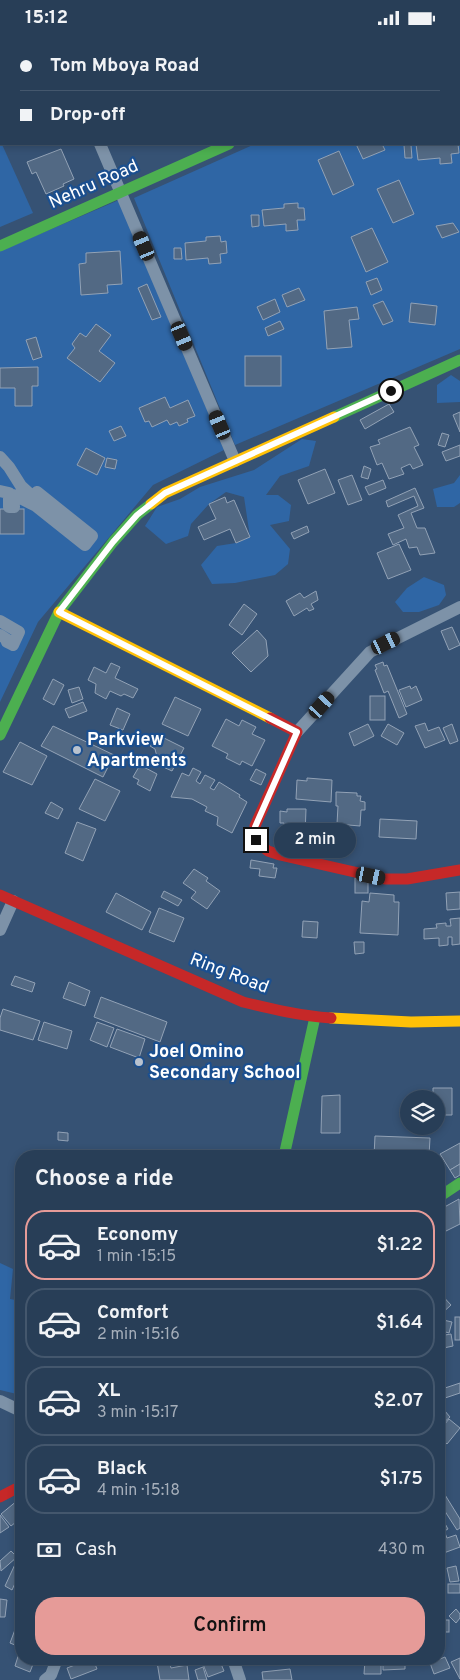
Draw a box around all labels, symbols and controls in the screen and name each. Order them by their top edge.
text: 15:12 [25,6,68,30]
text: Tom Mboya Road [50,54,199,78]
text: Drop-off [50,103,125,127]
street label: Nehru Road [46,155,142,215]
car [131,229,156,263]
car [169,319,194,353]
route start [380,380,402,402]
car [207,408,232,442]
car [369,630,402,656]
car [306,689,337,721]
place label: Parkview Apartments [87,729,187,773]
marker: Parkview Apartments [71,744,83,756]
callout: 2 min [274,823,356,857]
route end [245,829,267,851]
text: 2 min [294,830,336,850]
car [354,866,387,886]
street label: Ring Road [186,948,272,1000]
place label: Joel Omino Secondary School [149,1041,300,1085]
marker: Joel Omino Secondary School [133,1056,145,1068]
map controls [400,1090,445,1135]
button: layers [400,1090,445,1135]
text: Choose a ride [35,1166,173,1193]
icon: car [37,1223,82,1268]
text: Economy [97,1223,178,1247]
text: $1.22 [376,1233,423,1257]
text: 1 min · 15:15 [97,1247,176,1267]
icon: car [37,1301,82,1346]
text: Comfort [97,1301,169,1325]
text: $1.64 [376,1311,423,1335]
text: 2 min · 15:16 [97,1325,180,1345]
icon: car [37,1379,82,1424]
text: XL [97,1379,120,1403]
text: $2.07 [373,1389,423,1413]
text: 3 min · 15:17 [97,1403,178,1423]
icon: car [37,1457,82,1502]
text: Black [97,1457,147,1481]
text: $1.75 [380,1467,423,1491]
text: 4 min · 15:18 [97,1481,180,1501]
icon: cash [35,1536,63,1564]
text: Cash [75,1538,117,1562]
text: 430 m [378,1540,425,1560]
button: Confirm [35,1597,425,1655]

